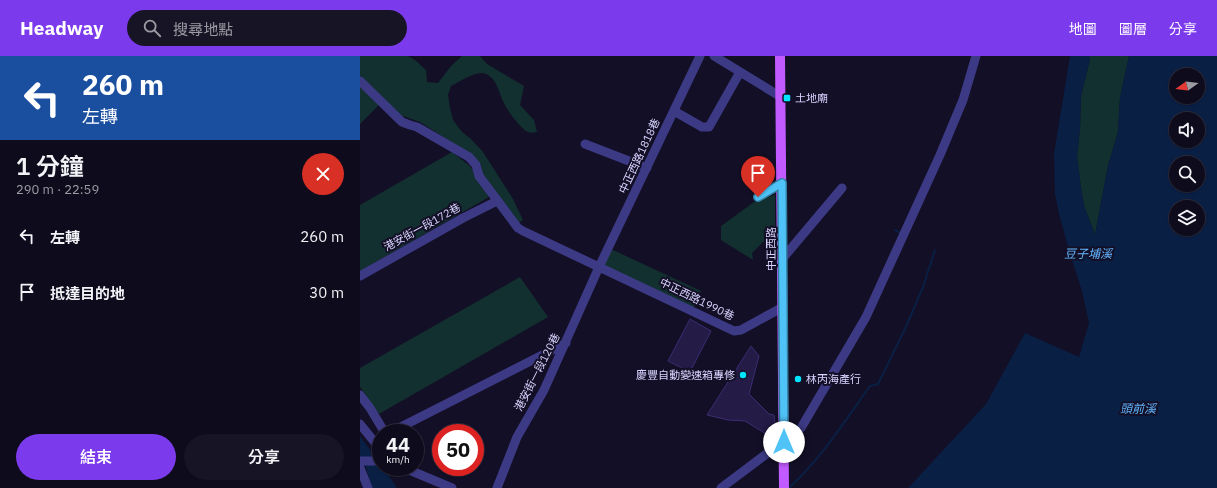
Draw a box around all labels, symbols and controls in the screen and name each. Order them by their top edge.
search box [127,10,407,46]
text: Headway [20,16,103,40]
icon: search [141,17,163,39]
text: 搜尋地點 [173,20,233,39]
text: 地圖 [1069,20,1097,38]
text: 圖層 [1119,20,1147,38]
text: 分享 [1169,20,1197,38]
text: 260 m [82,66,164,103]
north arrow [1169,68,1205,104]
map controls [1169,68,1205,236]
icon: left [16,72,68,124]
place label: 土地廟 [795,91,828,105]
marker: 土地廟 [782,93,792,103]
text: 左轉 [82,105,118,128]
button: sound [1169,112,1205,148]
street label: 中正西路1818巷 [615,116,663,196]
text: 1 分鐘 [16,150,84,182]
button: close [302,153,344,195]
pin [741,156,775,197]
button: search [1169,156,1205,192]
icon: arrive [747,162,769,184]
text: 290 m · 22:59 [16,181,99,198]
street label: 港安街一段172巷 [381,200,463,254]
button: layers [1169,200,1205,236]
icon: left [16,225,38,247]
text: 260 m [300,227,344,246]
street label: 中正西路 [764,227,778,271]
text: 左轉 [50,228,80,247]
water label: 豆子埔溪 [1064,246,1114,261]
street label: 中正西路1990巷 [657,275,737,323]
icon: arrive [16,281,38,303]
text: 30 m [309,283,344,302]
text: 抵達目的地 [50,284,125,303]
street label: 港安街一段120巷 [511,331,563,413]
place label: 慶豐自動變速箱專修 [636,368,735,382]
marker: 慶豐自動變速箱專修 [738,370,748,380]
place label: 林丙海產行 [806,372,861,386]
marker: 林丙海產行 [793,374,803,384]
water label: 頭前溪 [1120,401,1158,416]
position arrow [763,421,805,463]
speed limit sign: 50 [432,424,484,476]
text: 44 [386,431,410,458]
button: 結束 [16,434,176,480]
button: 分享 [184,434,344,480]
text: km/h [386,453,410,466]

